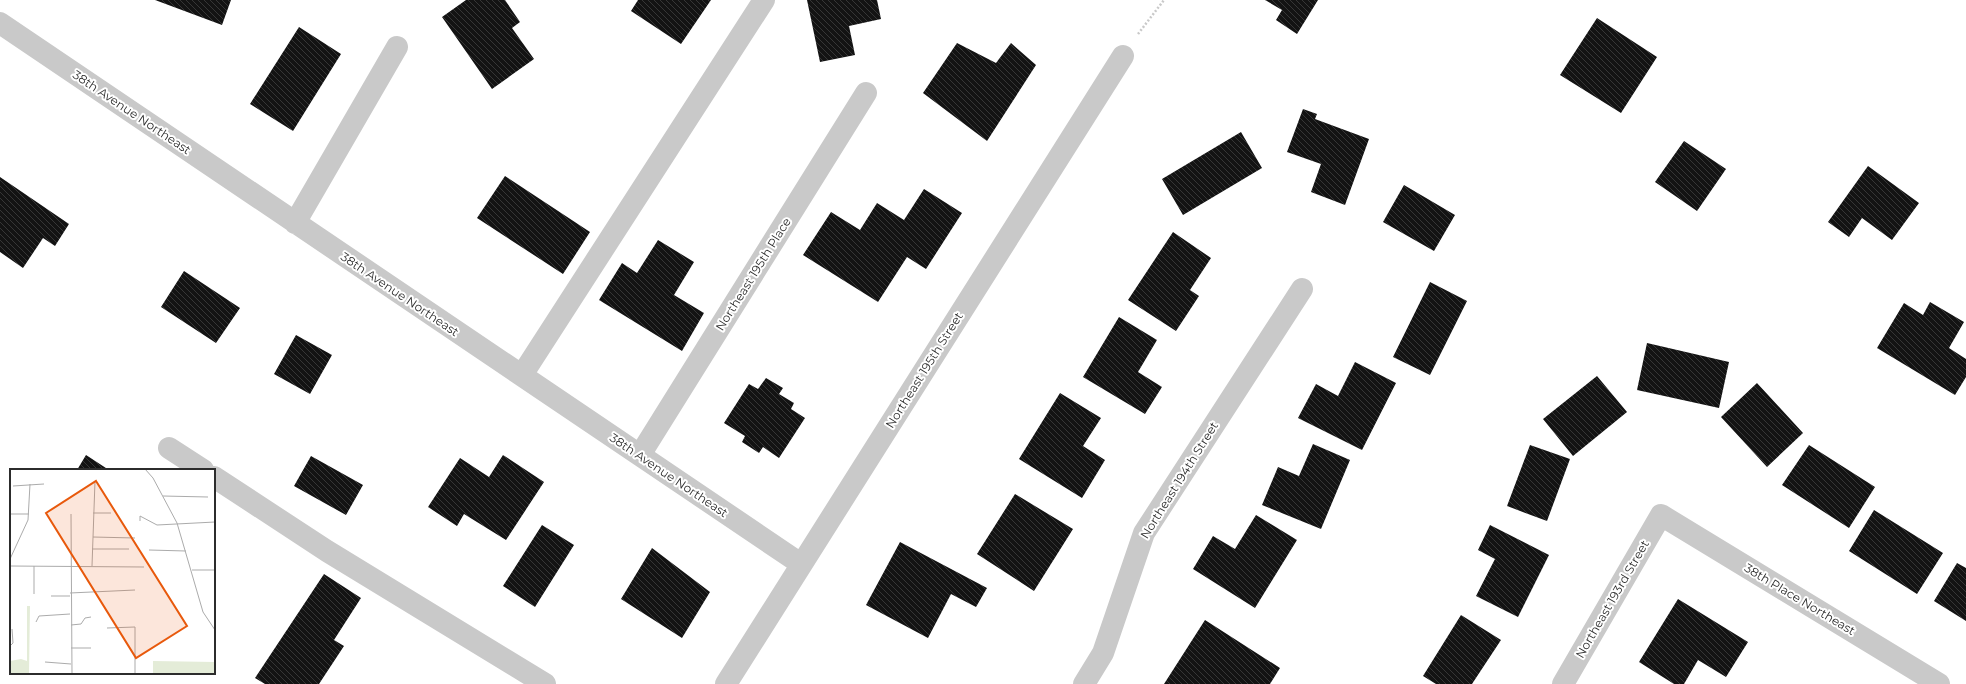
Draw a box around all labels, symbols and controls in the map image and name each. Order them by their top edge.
street label: 38th Avenue Northeast [70,67,194,157]
street label: Northeast 195th Place [712,215,794,333]
street label: 38th Avenue Northeast [338,249,462,339]
street label: Northeast 195th Street [882,309,966,431]
street label: Northeast 194th Street [1137,419,1221,541]
street label: 38th Avenue Northeast [607,430,731,520]
inset map [10,469,215,674]
street label: Northeast 193rd Street [1572,537,1652,661]
street label: 38th Place Northeast [1742,560,1858,638]

